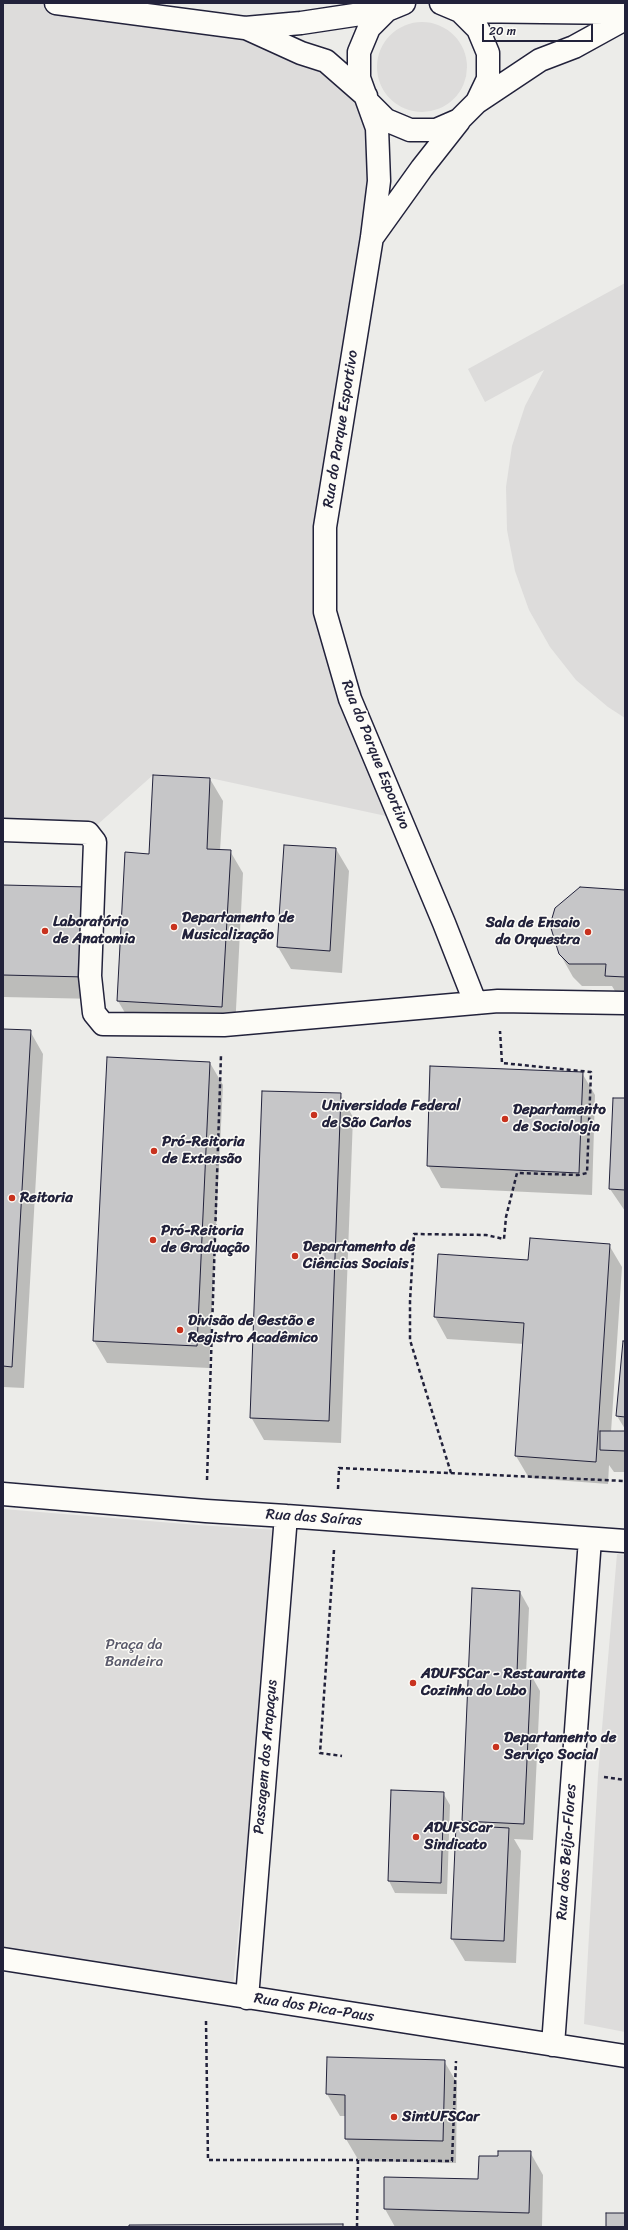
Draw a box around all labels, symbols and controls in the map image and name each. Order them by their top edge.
scale bar [484,16,595,42]
text: 20 m [489,20,516,42]
street label: Rua do Parque Esportivo [320,349,362,509]
street label: Rua do Parque Esportivo [337,678,413,832]
place label: Departamento de Musicalização [182,909,294,944]
place label: Laboratório de Anatomia [53,913,135,948]
place label: Sala de Ensaio da Orquestra [485,914,580,949]
marker: Departamento de Musicalização [169,922,179,932]
marker: Laboratório de Anatomia [40,926,50,936]
marker: Sala de Ensaio da Orquestra [583,927,593,937]
place label: Universidade Federal de São Carlos [322,1097,460,1132]
place label: Departamento de Sociologia [513,1101,606,1136]
marker: Universidade Federal de São Carlos [309,1110,319,1120]
marker: Departamento de Sociologia [500,1114,510,1124]
place label: Pró-Reitoria de Extensão [162,1133,245,1168]
marker: Pró-Reitoria de Extensão [149,1146,159,1156]
place label: Reitoria [20,1189,73,1207]
marker: Reitoria [7,1193,17,1203]
place label: Pró-Reitoria de Graduação [161,1222,250,1257]
marker: Pró-Reitoria de Graduação [148,1235,158,1245]
place label: Departamento de Ciências Sociais [303,1238,415,1273]
marker: Departamento de Ciências Sociais [290,1251,300,1261]
place label: Divisão de Gestão e Registro Acadêmico [188,1312,318,1347]
marker: Divisão de Gestão e Registro Acadêmico [175,1325,185,1335]
street label: Rua das Saíras [265,1506,363,1530]
park label: Praça da Bandeira [105,1636,163,1671]
place label: ADUFSCar - Restaurante Cozinha do Lobo [421,1665,585,1700]
marker: ADUFSCar - Restaurante Cozinha do Lobo [408,1678,418,1688]
street label: Passagem dos Arapaçus [250,1679,282,1835]
place label: Departamento de Serviço Social [504,1729,616,1764]
marker: Departamento de Serviço Social [491,1742,501,1752]
street label: Rua dos Beija-Flores [553,1783,581,1921]
place label: ADUFSCar Sindicato [424,1819,492,1854]
marker: ADUFSCar Sindicato [411,1832,421,1842]
street label: Rua dos Pica-Paus [253,1990,375,2026]
place label: SintUFSCar [402,2108,479,2126]
marker: SintUFSCar [389,2112,399,2122]

